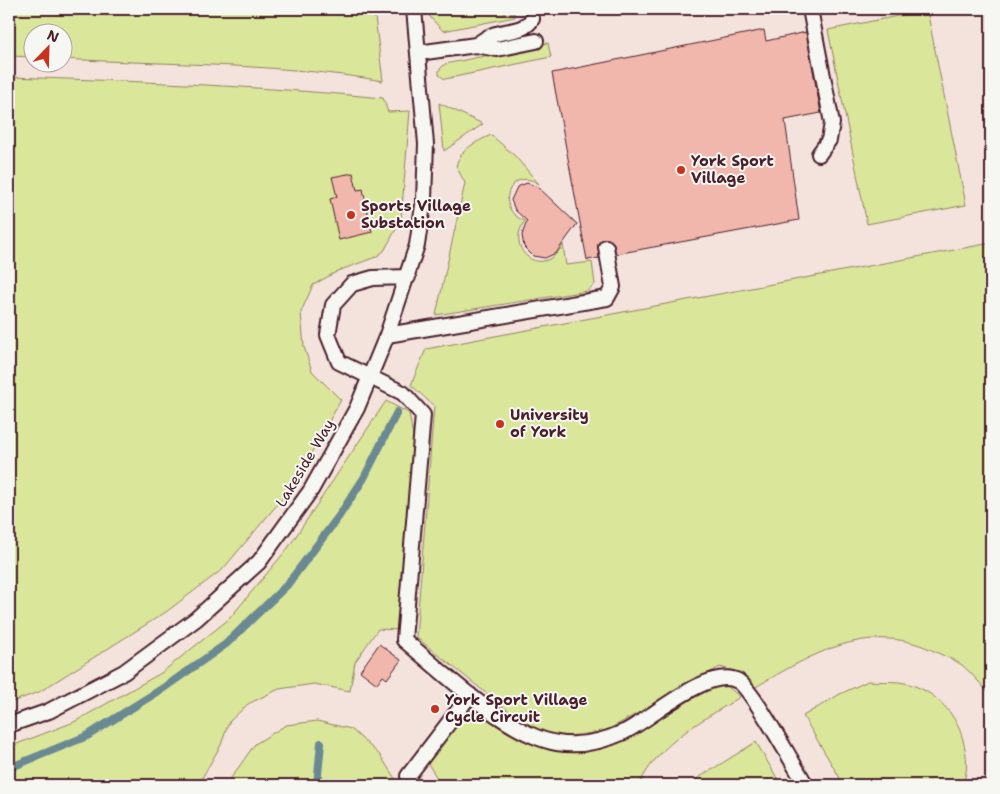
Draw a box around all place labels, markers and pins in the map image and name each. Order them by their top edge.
place label: York Sport Village [691,151,774,188]
marker: York Sport Village [675,164,687,176]
place label: Sports Village Substation [361,196,471,233]
marker: Sports Village Substation [345,209,357,221]
place label: University of York [510,405,589,442]
marker: University of York [494,418,506,430]
place label: York Sport Village Cycle Circuit [445,690,587,727]
marker: York Sport Village Cycle Circuit [429,703,441,715]

